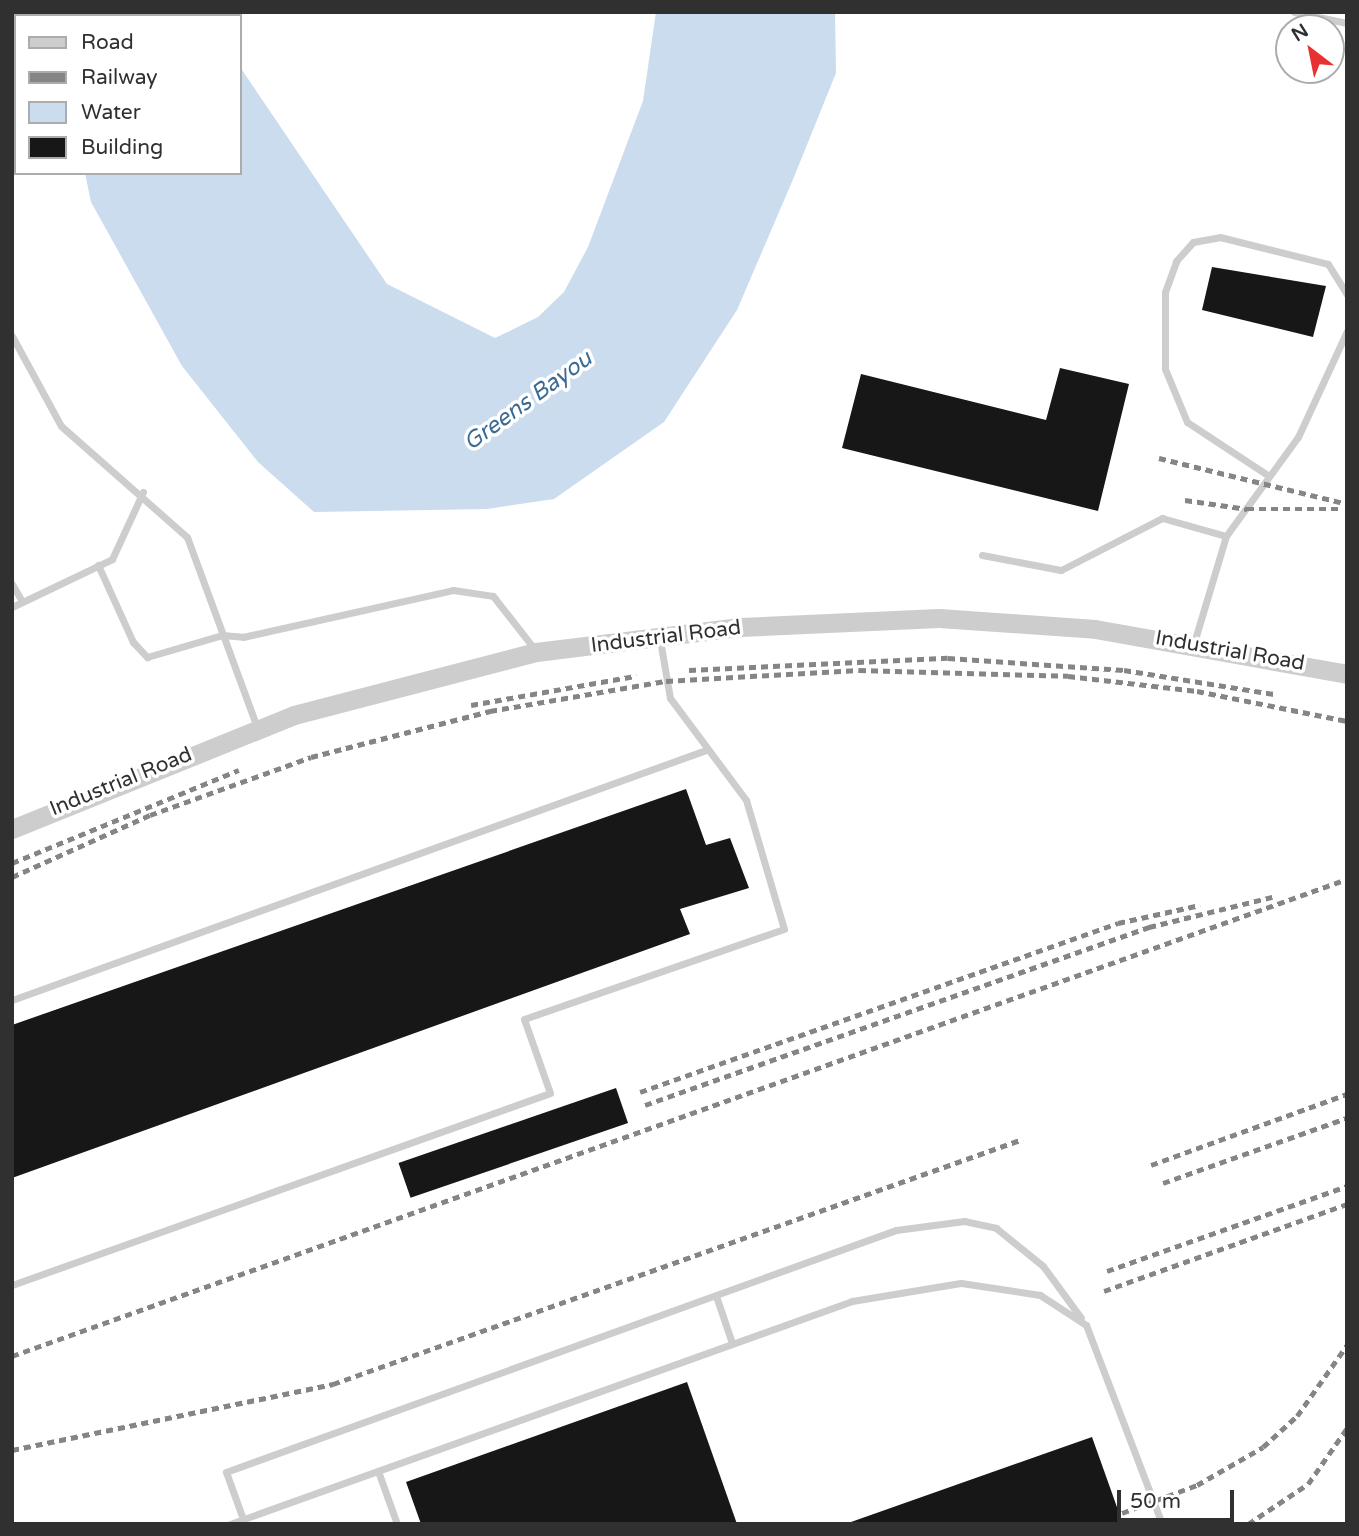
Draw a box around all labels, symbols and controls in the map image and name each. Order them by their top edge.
legend [14,14,242,175]
north arrow [1275,14,1345,84]
text: N [1288,20,1312,46]
text: Road [81,30,134,55]
text: Railway [81,65,158,90]
text: Water [81,100,141,125]
text: Building [81,135,163,160]
water label: Greens Bayou [458,345,598,457]
street label: Industrial Road [589,615,743,659]
street label: Industrial Road [1153,625,1307,677]
street label: Industrial Road [46,742,196,822]
scale bar [1121,1476,1238,1520]
text: 50 m [1130,1489,1181,1514]

